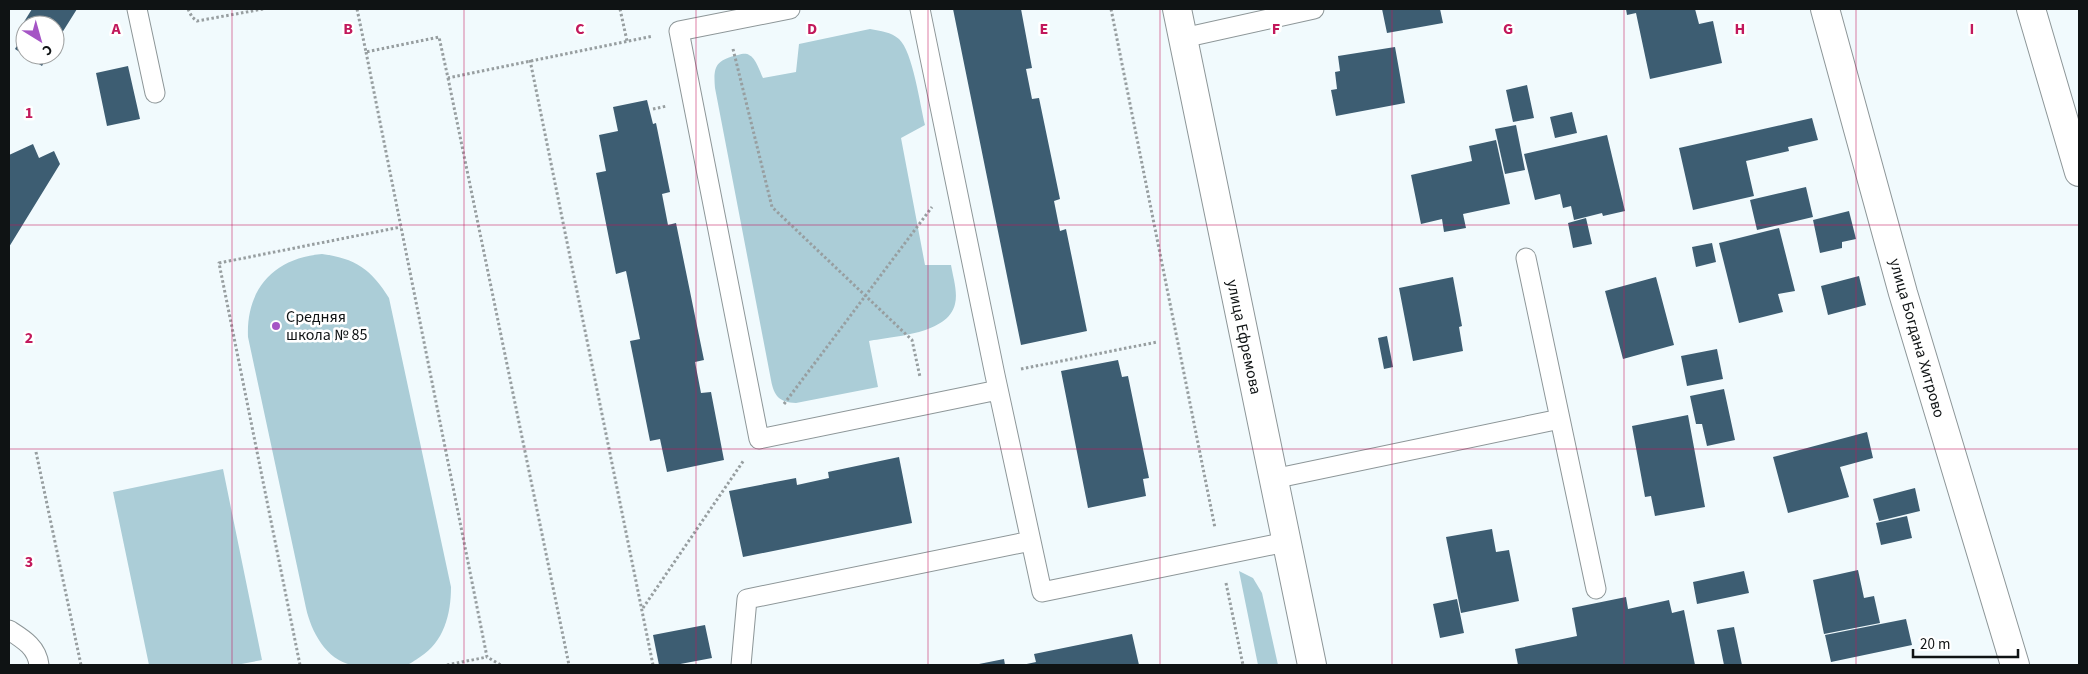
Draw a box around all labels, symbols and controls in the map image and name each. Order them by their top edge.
north arrow [15,15,65,65]
text: A [110,18,121,40]
text: B [343,18,353,40]
text: C [575,18,585,40]
text: D [807,18,817,40]
text: E [1040,18,1048,40]
text: F [1272,18,1280,40]
text: G [1503,18,1513,40]
text: H [1735,18,1745,40]
text: I [1970,18,1974,40]
text: С [38,39,56,60]
text: 1 [25,102,33,124]
street label: улица Богдана Хитрово [1884,256,1950,420]
street label: улица Ефремова [1221,278,1267,396]
place label: Средняя школа № 85 [286,306,367,346]
marker: Средняя школа № 85 [270,320,282,332]
text: 2 [25,327,33,349]
text: 3 [25,551,33,573]
scale bar [1913,626,2018,658]
text: 20 m [1920,634,1950,655]

